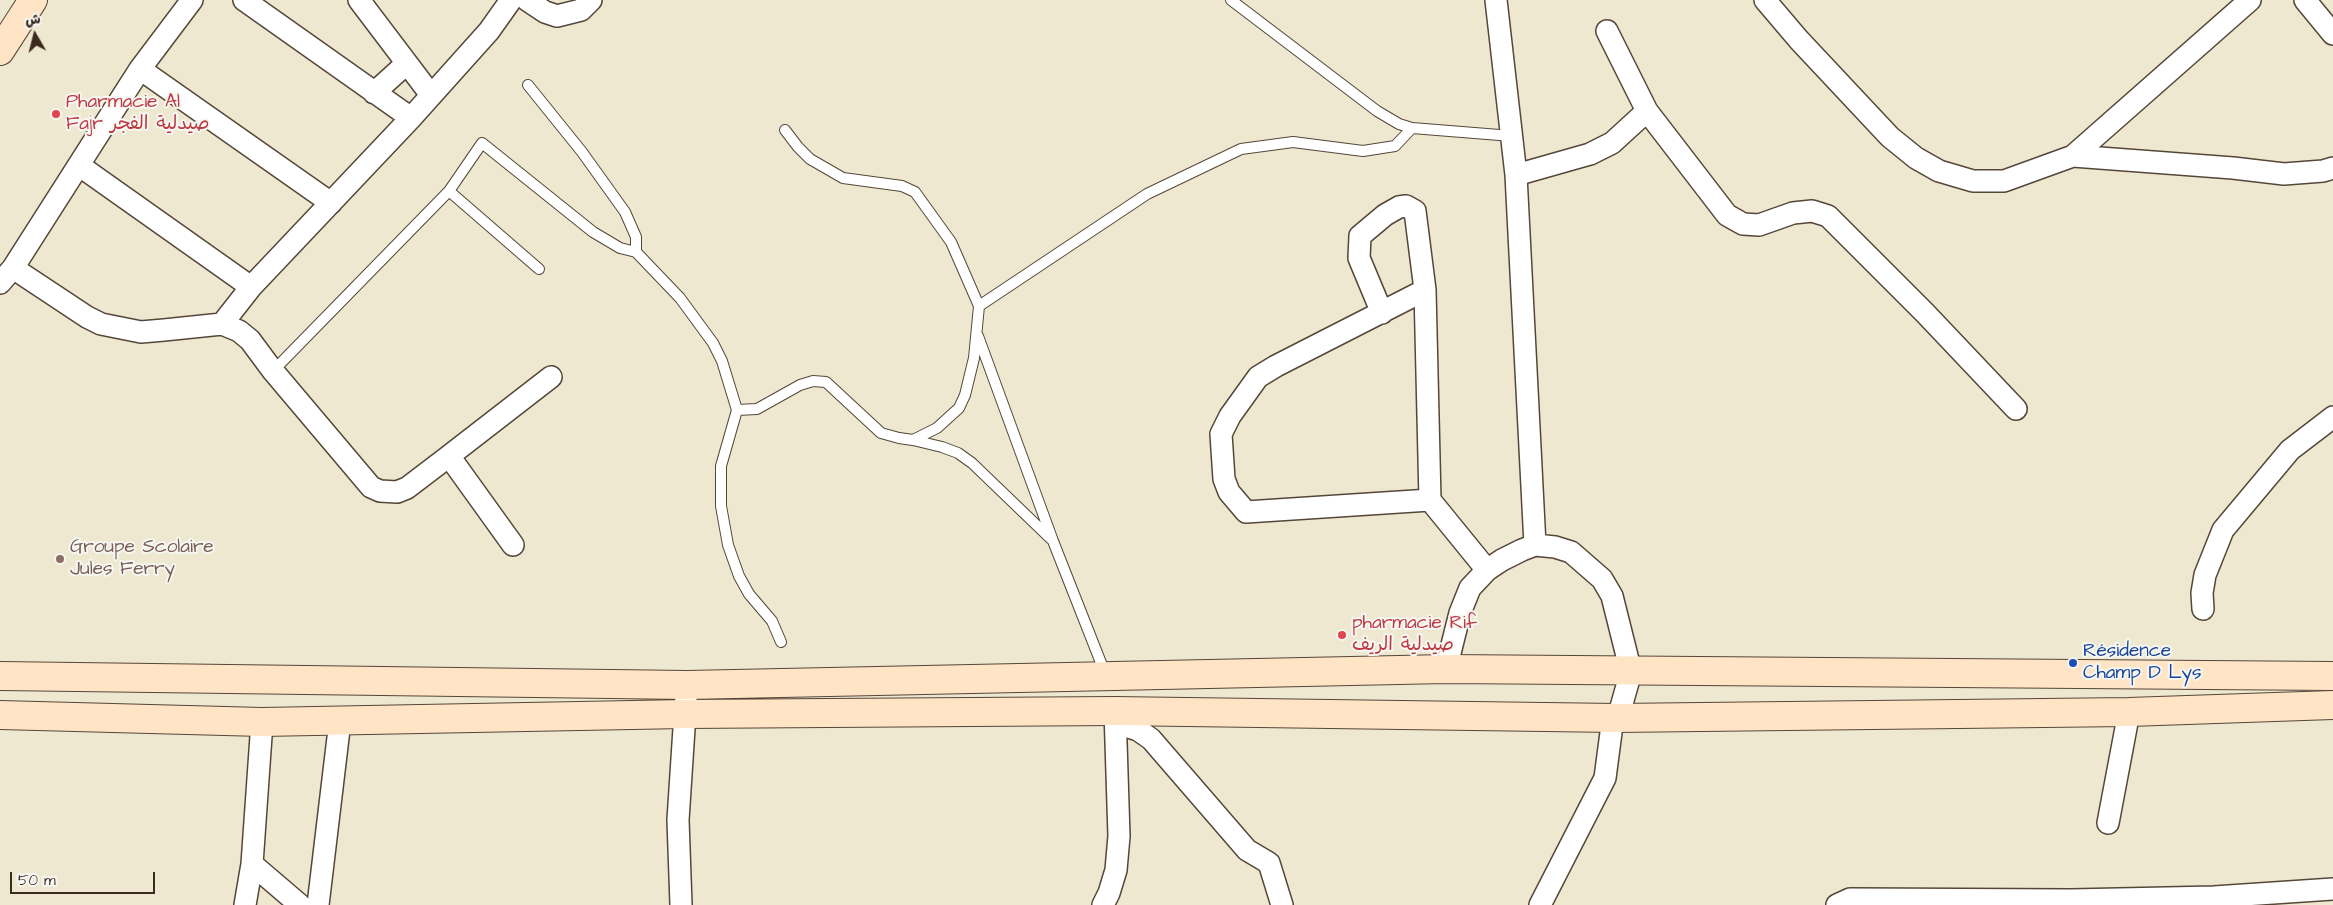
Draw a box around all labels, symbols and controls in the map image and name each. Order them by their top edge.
text: ش [24,9,42,31]
north arrow [10,10,60,60]
place label: Pharmacie Al Fajr صيدلية الفجر [66,92,210,136]
marker: Pharmacie Al Fajr صيدلية الفجر [50,108,62,120]
place label: Groupe Scolaire Jules Ferry [70,537,214,581]
marker: Groupe Scolaire Jules Ferry [54,553,66,565]
place label: pharmacie Rif صيدلية الريف [1352,613,1477,657]
marker: pharmacie Rif صيدلية الريف [1336,629,1348,641]
place label: Résidence Champ D Lys [2083,641,2202,685]
marker: Résidence Champ D Lys [2067,657,2079,669]
scale bar [12,862,158,894]
text: 50 m [18,870,56,891]

